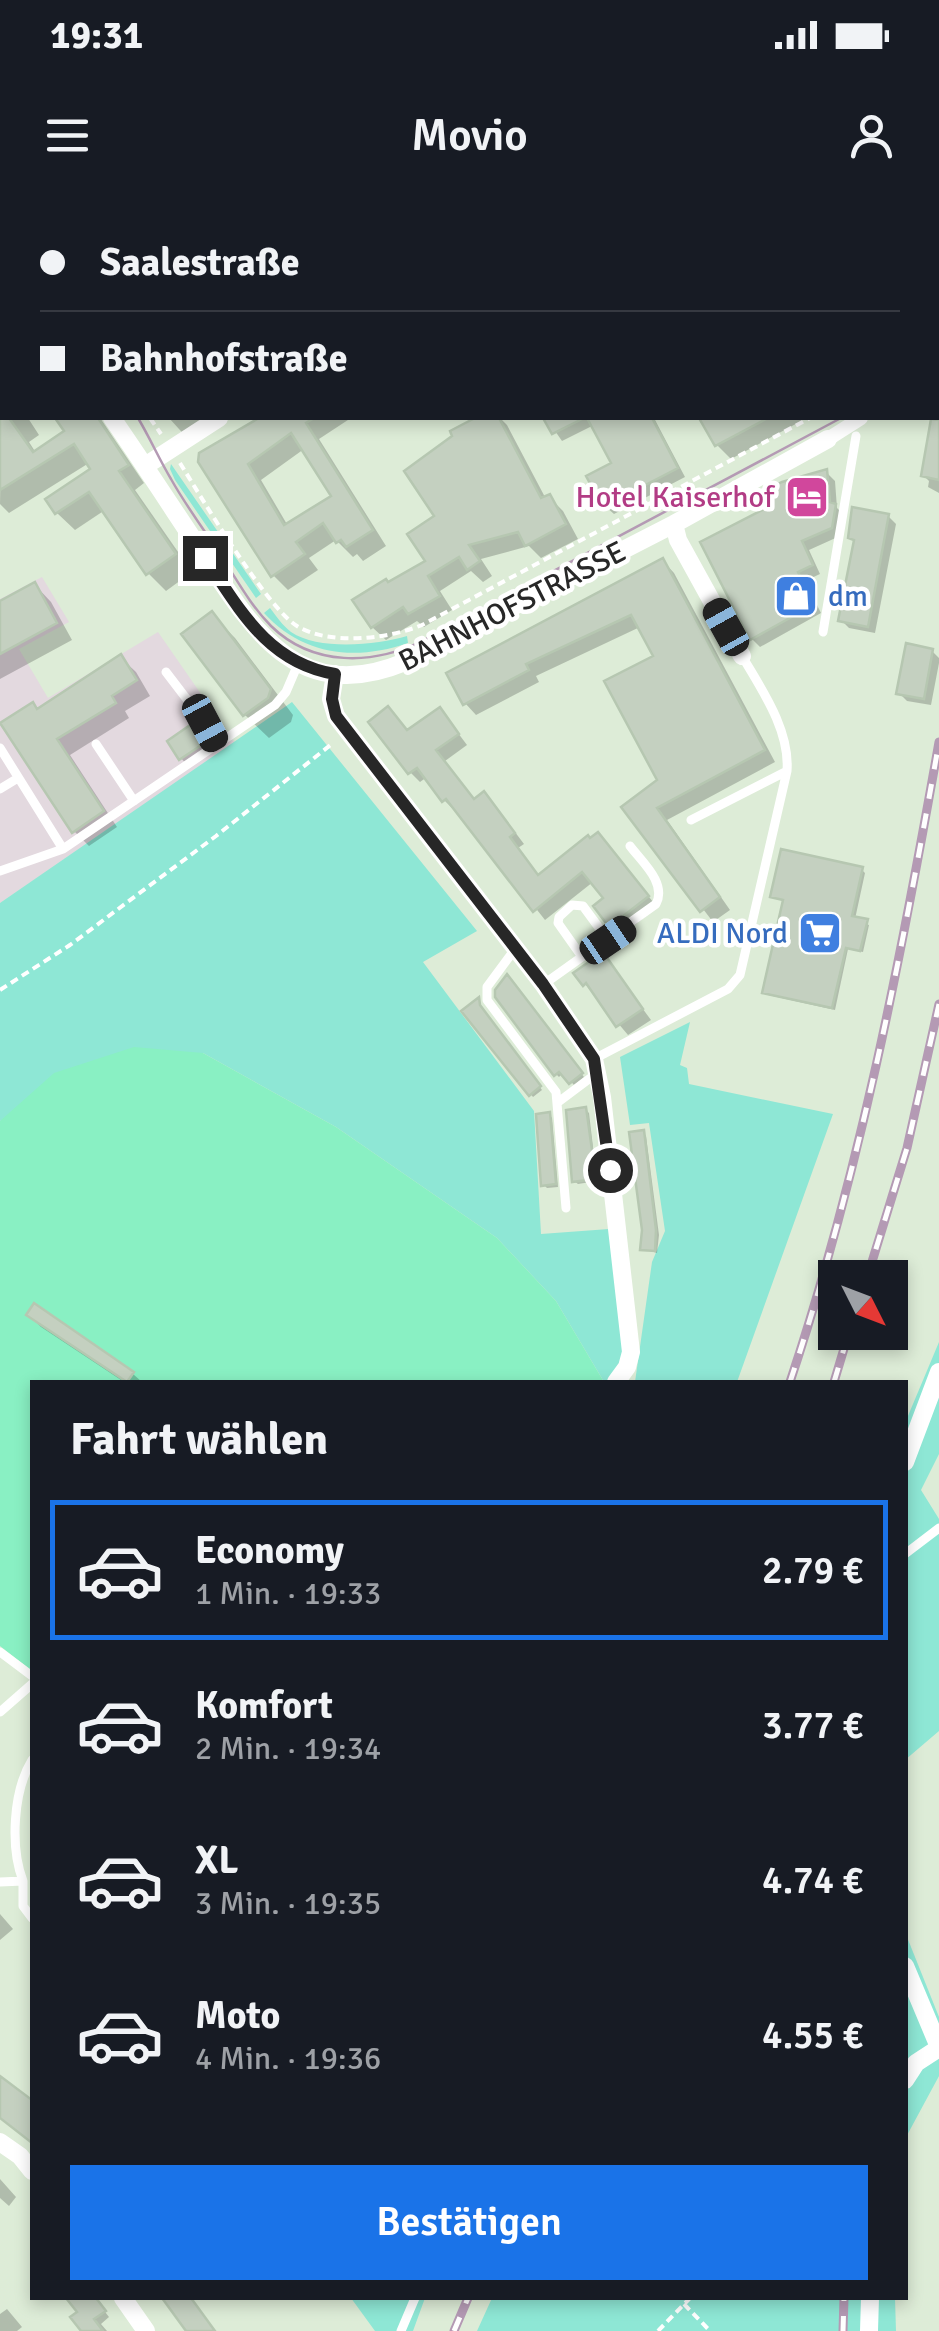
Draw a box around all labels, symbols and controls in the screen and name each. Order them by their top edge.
text: 19:31 [50,12,143,59]
icon: menu [40,108,95,163]
text: Movio [411,108,528,163]
icon: person [844,108,899,163]
text: Saalestraße [100,239,300,286]
text: Bahnhofstraße [100,335,348,382]
hotel icon: Hotel Kaiserhof [784,474,830,520]
place label: Hotel Kaiserhof [576,479,776,516]
street label: BAHNHOFSTRASSE [392,533,632,680]
route end [183,536,228,581]
shop icon: dm [773,573,819,619]
place label: dm [828,578,868,615]
car [698,593,754,661]
car [178,689,232,757]
supermarket icon: ALDI Nord [797,910,843,956]
car [575,911,641,969]
place label: ALDI Nord [657,915,788,952]
route start [588,1148,633,1193]
north arrow [818,1260,908,1350]
map controls [818,1260,908,1350]
text: Fahrt wählen [70,1412,328,1467]
icon: car [75,1525,165,1615]
text: Economy [195,1527,344,1574]
text: 2.79 € [762,1547,863,1594]
text: 1 Min. · 19:33 [195,1574,381,1613]
icon: car [75,1680,165,1770]
text: Komfort [195,1682,333,1729]
text: 3.77 € [762,1702,863,1749]
text: 2 Min. · 19:34 [195,1729,381,1768]
icon: car [75,1835,165,1925]
text: XL [195,1837,238,1884]
text: 4.74 € [762,1857,863,1904]
text: 3 Min. · 19:35 [195,1884,381,1923]
icon: car [75,1990,165,2080]
text: Moto [195,1992,280,2039]
text: 4.55 € [762,2012,863,2059]
text: 4 Min. · 19:36 [195,2039,381,2078]
button: Bestätigen [70,2165,868,2280]

